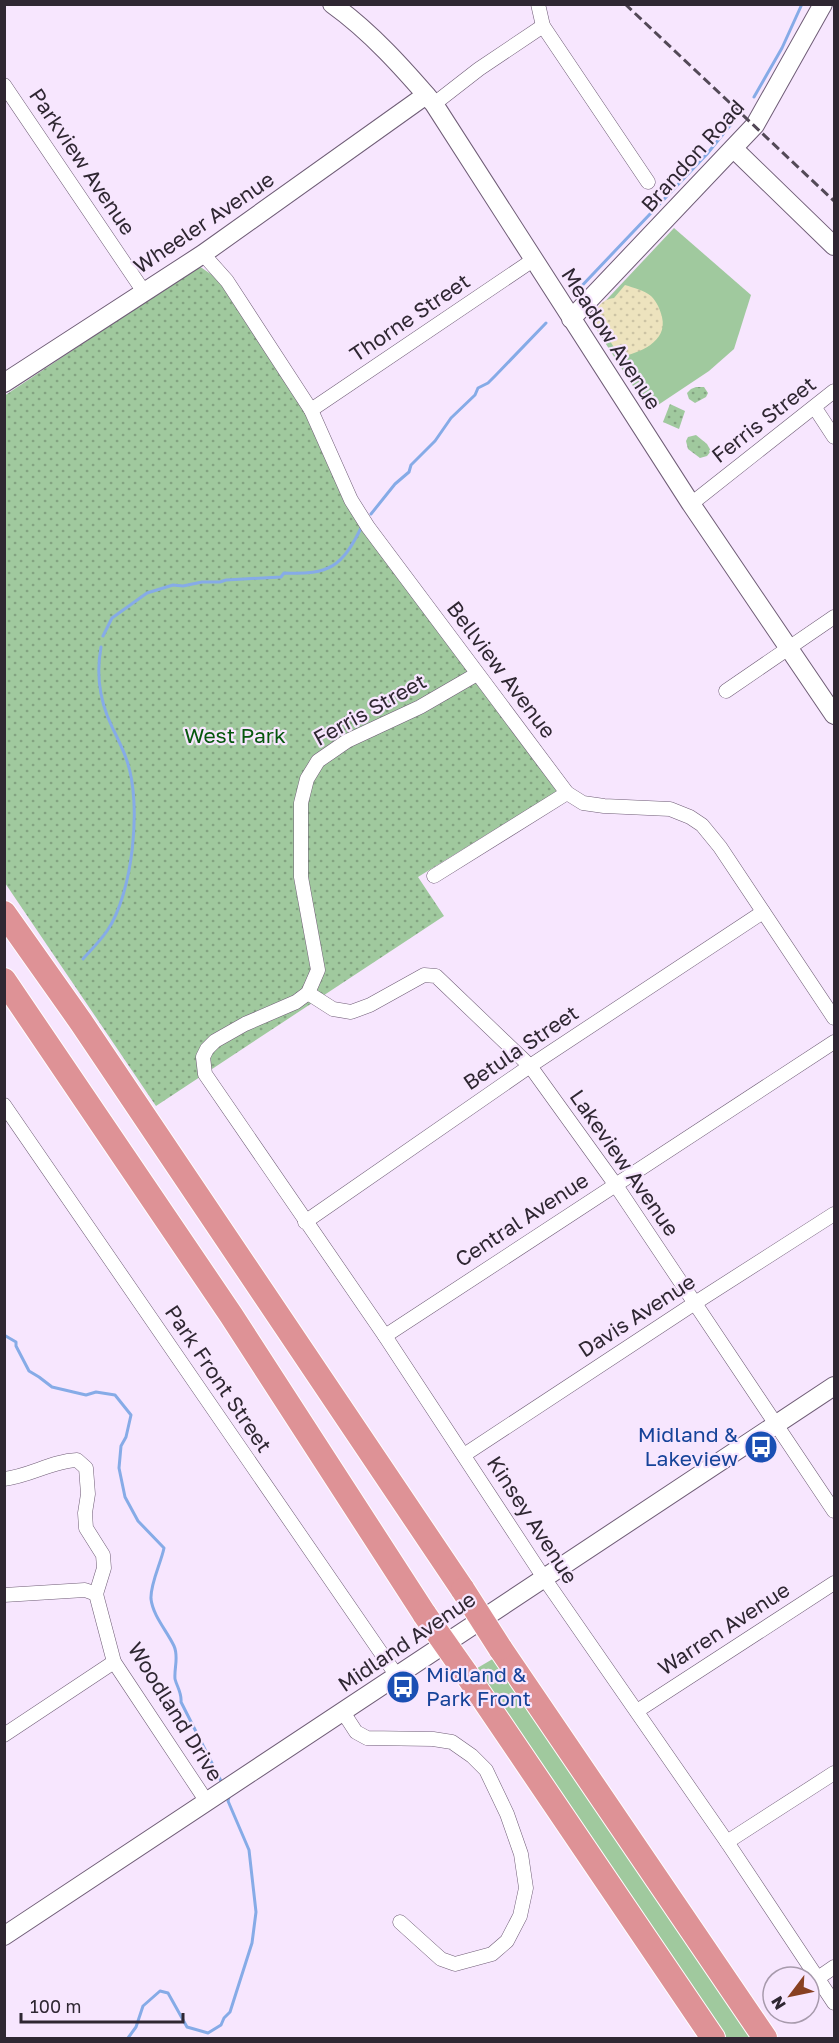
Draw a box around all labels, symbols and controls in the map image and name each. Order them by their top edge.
street label: Parkview Avenue [24,83,142,240]
street label: Brandon Road [635,94,749,217]
street label: Wheeler Avenue [128,166,279,279]
street label: Meadow Avenue [556,263,667,414]
street label: Thorne Street [344,267,474,367]
street label: Ferris Street [706,370,821,468]
street label: Bellview Avenue [442,596,562,743]
street label: Ferris Street [309,667,430,751]
park label: West Park [184,722,286,748]
street label: Betula Street [458,999,583,1095]
street label: Lakeview Avenue [565,1084,685,1241]
street label: Central Avenue [450,1166,593,1272]
street label: Davis Avenue [573,1268,700,1363]
street label: Park Front Street [160,1300,278,1457]
place label: Midland & Lakeview [638,1421,738,1471]
bus stop icon: Midland & Lakeview [743,1429,779,1465]
street label: Kinsey Avenue [482,1451,584,1588]
street label: Warren Avenue [653,1576,794,1680]
street label: Midland Avenue [333,1586,480,1697]
street label: Woodland Drive [123,1637,229,1786]
place label: Midland & Park Front [426,1661,531,1711]
bus stop icon: Midland & Park Front [385,1669,421,1705]
north arrow [761,1965,821,2025]
scale bar [21,1986,183,2024]
text: N [767,1992,790,2013]
text: 100 m [30,1995,81,2017]

